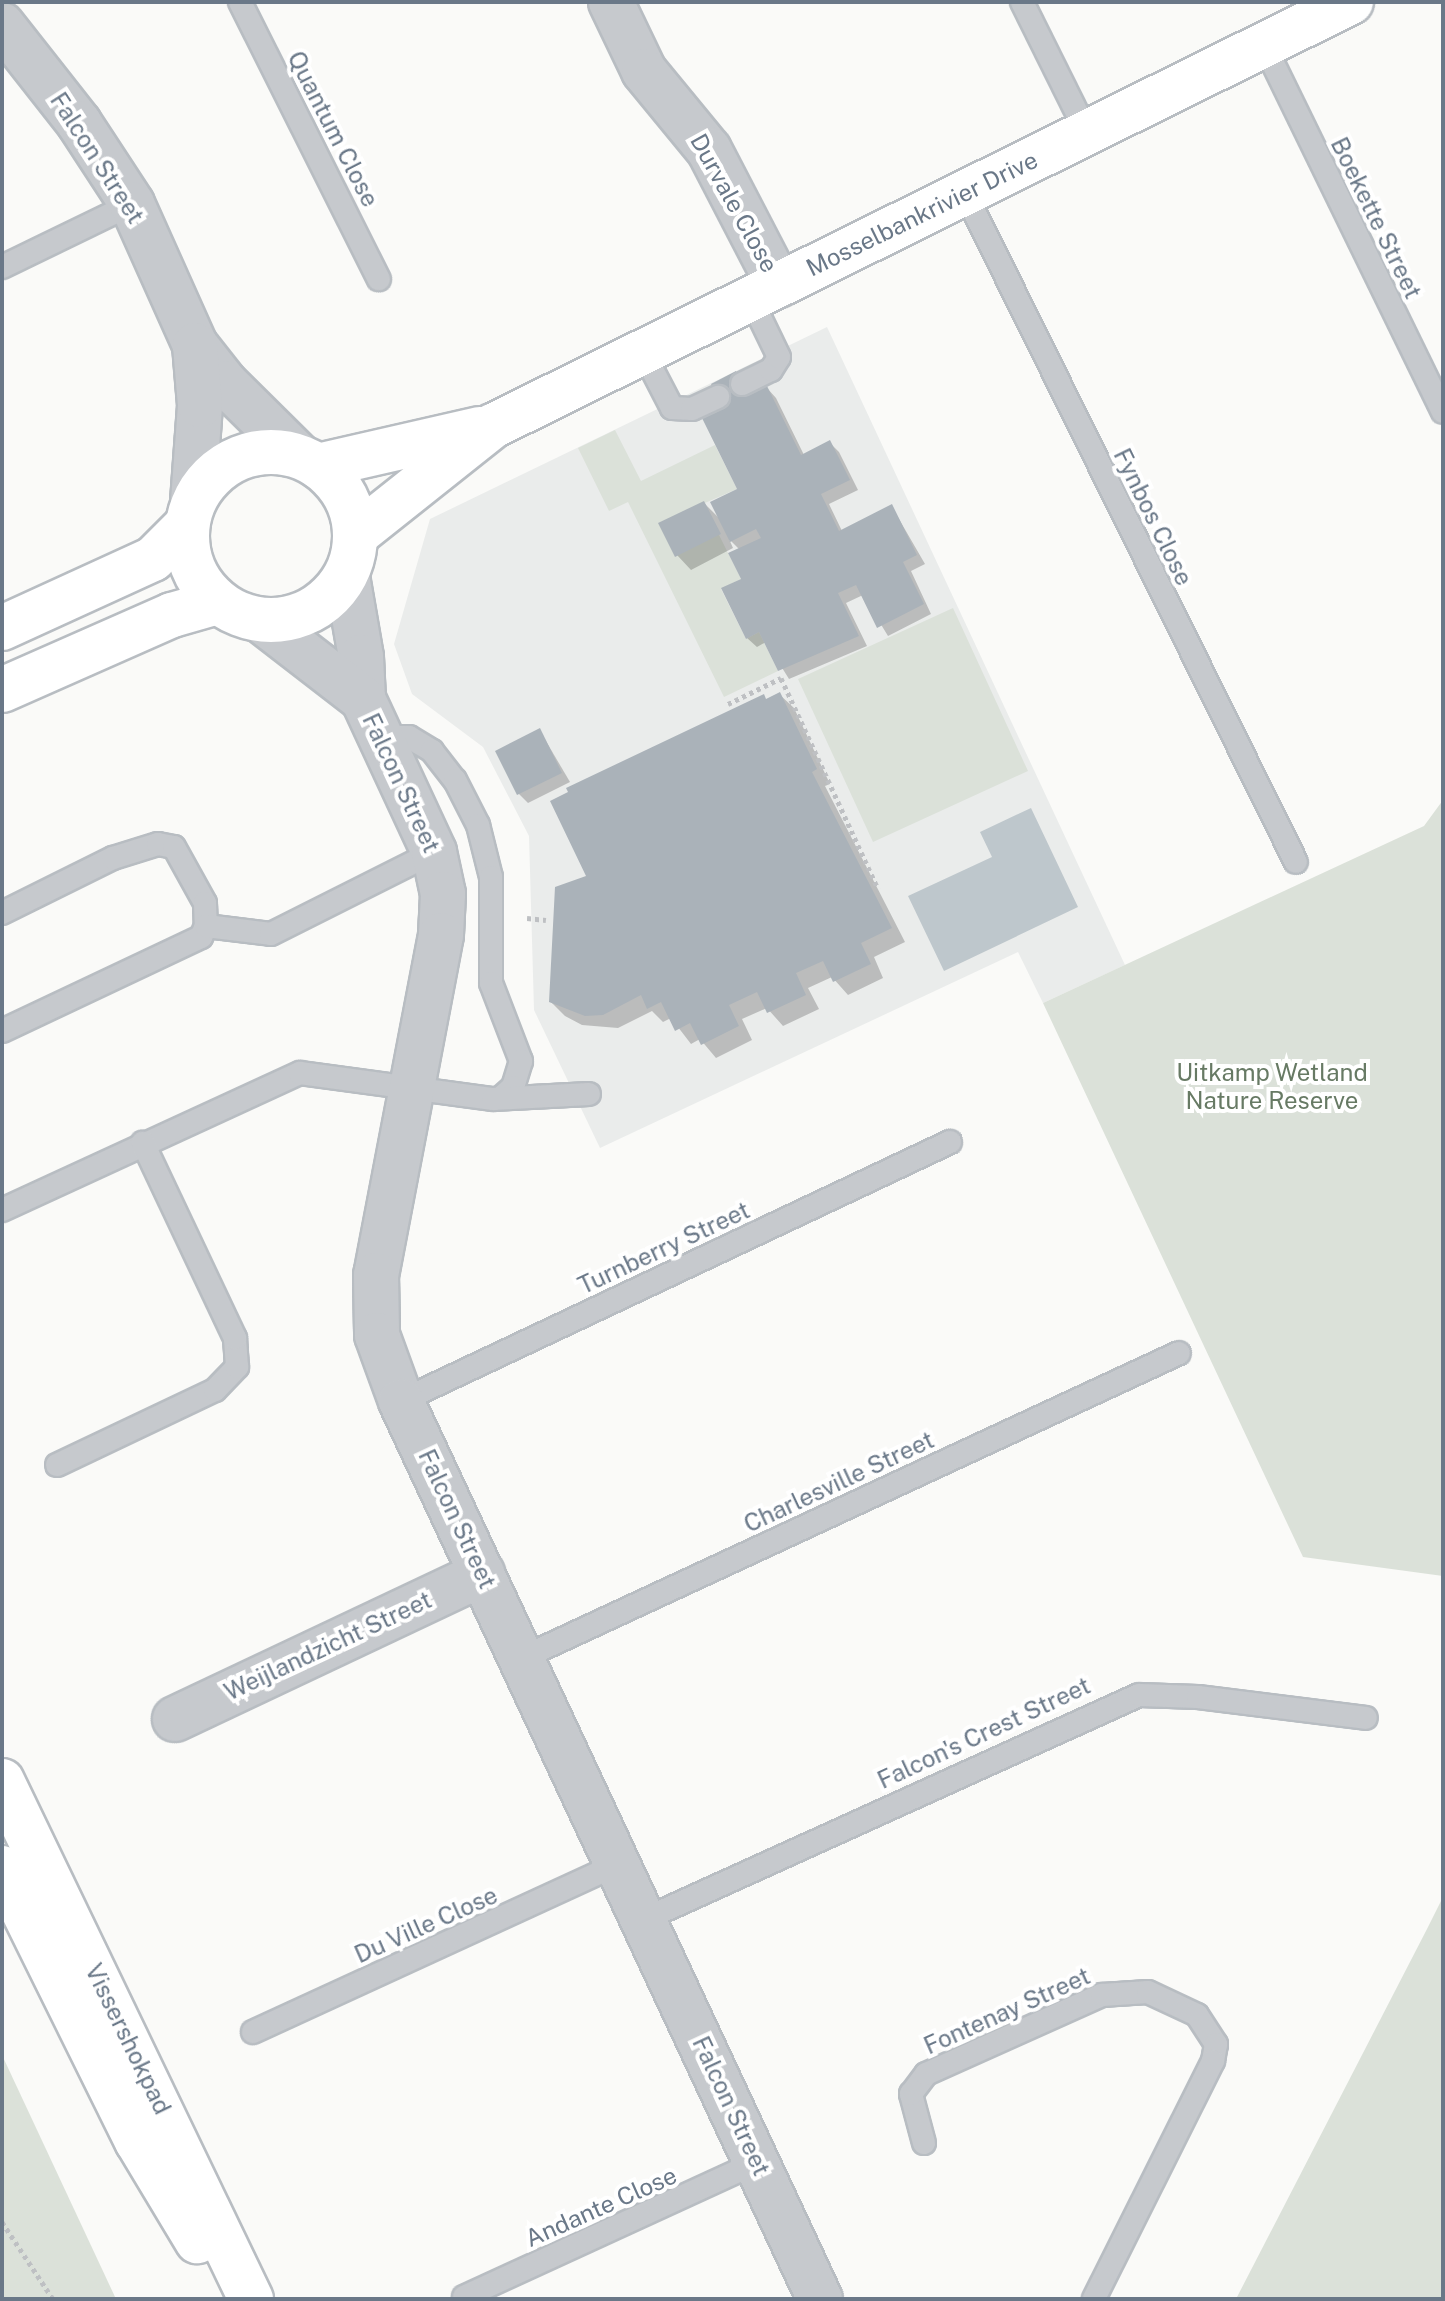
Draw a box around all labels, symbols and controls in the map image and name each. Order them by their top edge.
street label: Quantum Close [281,46,385,212]
street label: Falcon Street [44,87,150,229]
street label: Durvale Close [684,129,784,277]
street label: Boekette Street [1324,133,1428,303]
street label: Mosselbankrivier Drive [802,145,1042,283]
street label: Fynbos Close [1107,444,1199,590]
street label: Falcon Street [356,709,446,857]
park label: Uitkamp Wetland Nature Reserve [1176,1059,1368,1115]
street label: Turnberry Street [574,1196,754,1300]
street label: Charlesville Street [739,1425,939,1539]
street label: Falcon Street [412,1445,502,1593]
street label: Weijlandzicht Street [220,1585,436,1707]
street label: Falcon's Crest Street [873,1671,1095,1795]
street label: Du Ville Close [350,1881,502,1969]
street label: Vissershokpad [79,1959,177,2119]
street label: Fontenay Street [919,1961,1095,2061]
street label: Falcon Street [686,2032,776,2180]
street label: Andante Close [521,2161,681,2253]

